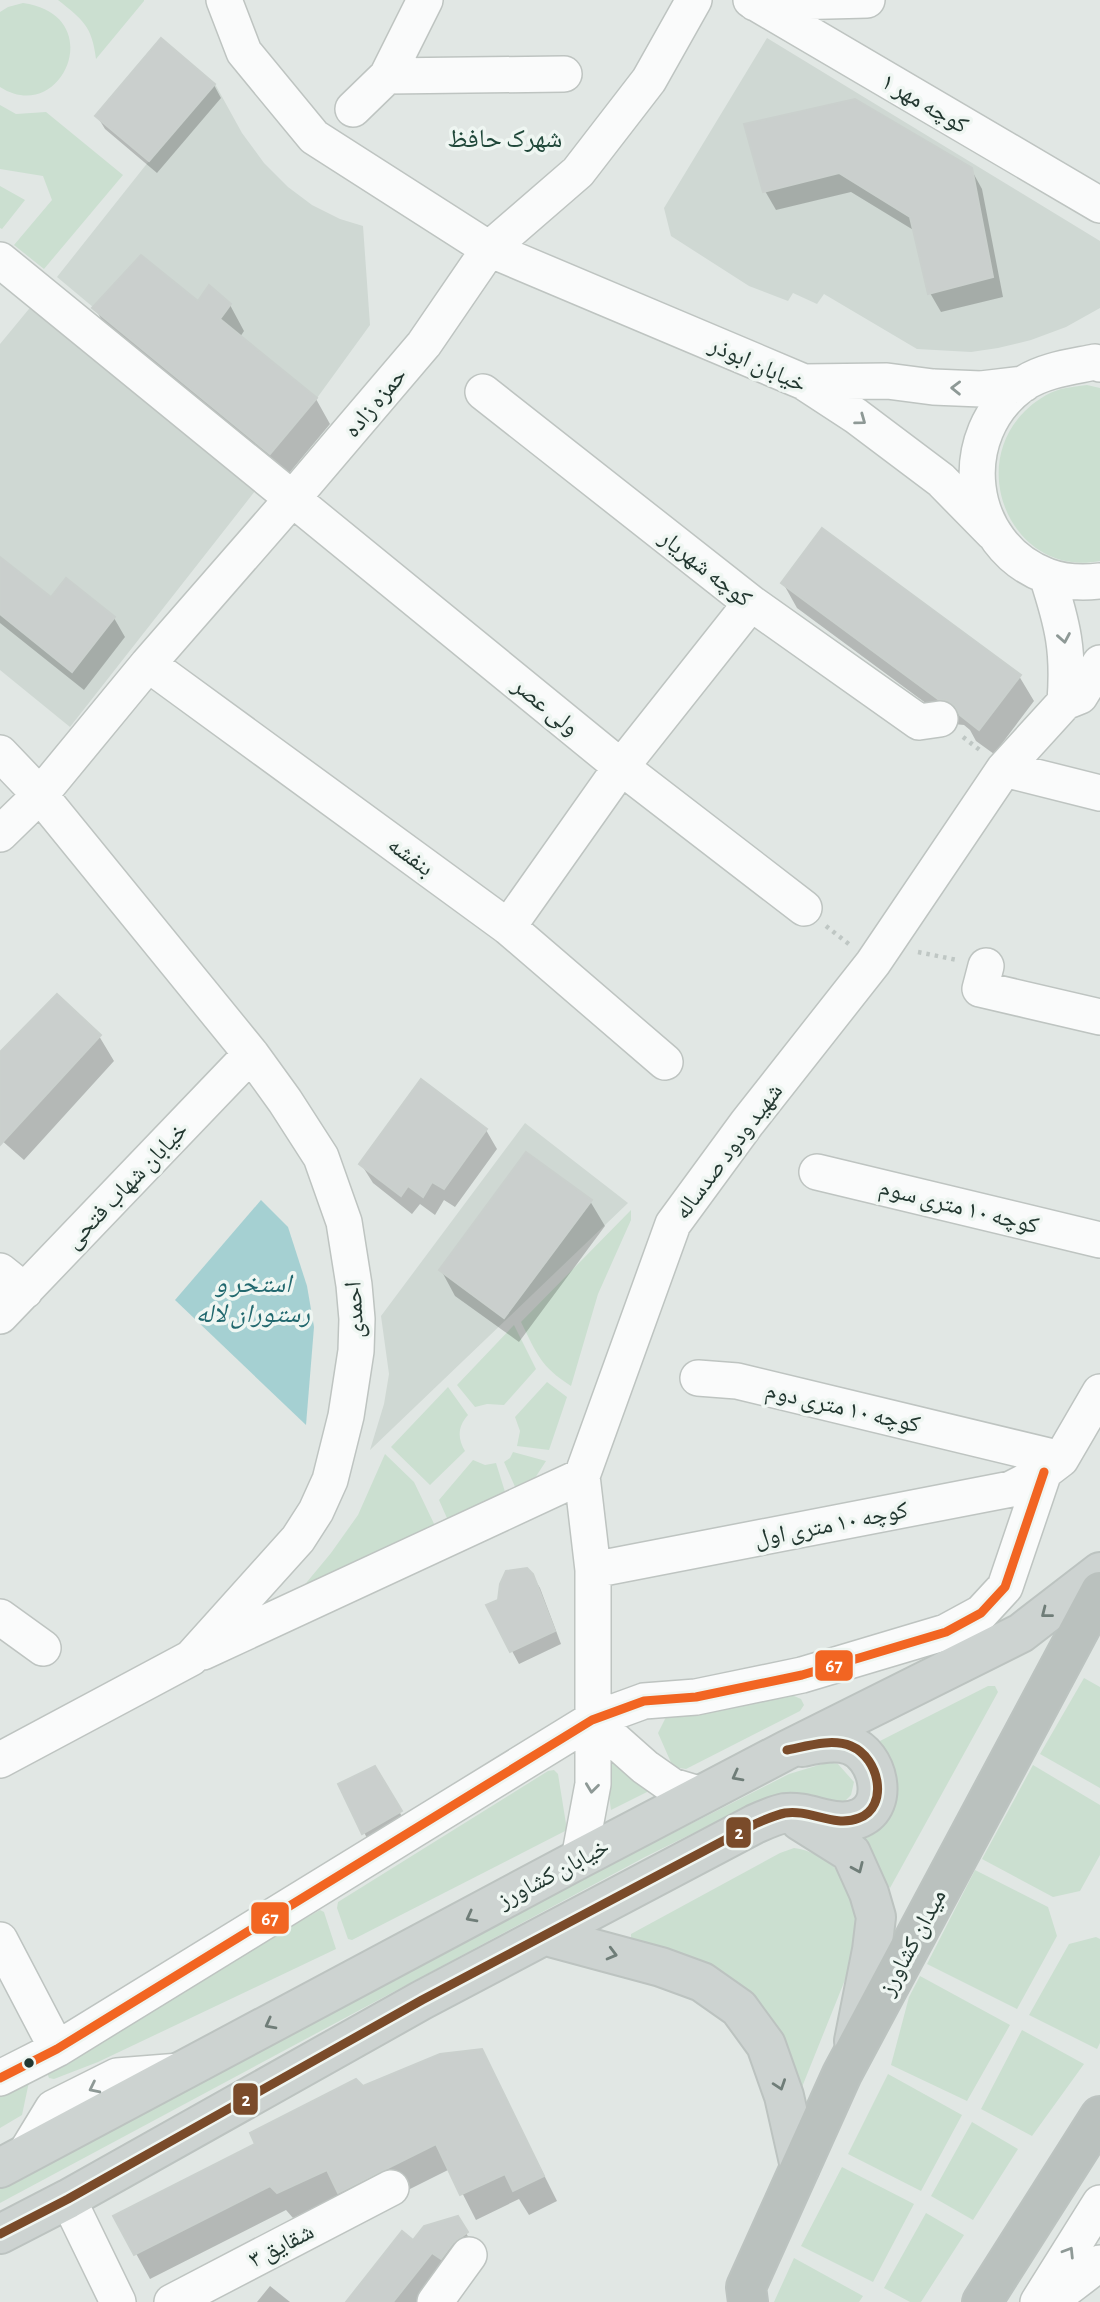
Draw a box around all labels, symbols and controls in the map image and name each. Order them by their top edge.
street label: کوچه مهر ۱ [877,70,972,139]
district label: شهرک حافظ [448,126,562,153]
street label: خیابان ابوذر [704,333,810,398]
street label: حمزه زاده [340,363,412,442]
one-way arrow [950,380,961,396]
one-way arrow [853,412,865,424]
street label: کوچه شهریار [654,525,756,612]
one-way arrow [1056,632,1071,644]
street label: ولی عصر [506,673,583,741]
street label: بنفشه [383,833,438,882]
street label: شهید ودود صدساله [670,1079,788,1224]
street label: خیابان شهاب فتحی [61,1118,194,1254]
street label: کوچه ۱۰ متری سوم [876,1176,1041,1241]
water label: استخر و رستوران لاله [196,1271,310,1329]
street label: احمدی [342,1281,369,1339]
street label: کوچه ۱۰ متری دوم [763,1379,922,1440]
street label: کوچه ۱۰ متری اول [752,1498,910,1553]
one-way arrow [1041,1605,1054,1618]
line badge: 67 [814,1649,854,1682]
text: 67 [825,1657,843,1676]
one-way arrow [732,1768,744,1782]
one-way arrow [584,1782,599,1794]
line badge: 2 [725,1816,752,1849]
text: 2 [735,1824,744,1843]
street label: خیابان کشاورز [493,1835,614,1915]
one-way arrow [850,1861,864,1874]
street label: میدان کشاورز [874,1885,952,2001]
line badge: 67 [250,1901,290,1935]
one-way arrow [466,1909,478,1922]
text: 67 [261,1910,279,1929]
one-way arrow [606,1946,618,1960]
one-way arrow [265,2016,277,2029]
unlabelled marker [22,2056,36,2070]
one-way arrow [772,2078,786,2090]
one-way arrow [89,2079,101,2093]
line badge: 2 [232,2082,259,2116]
text: 2 [242,2091,251,2110]
street label: شقایق ۳ [245,2219,318,2273]
one-way arrow [1061,2247,1074,2260]

